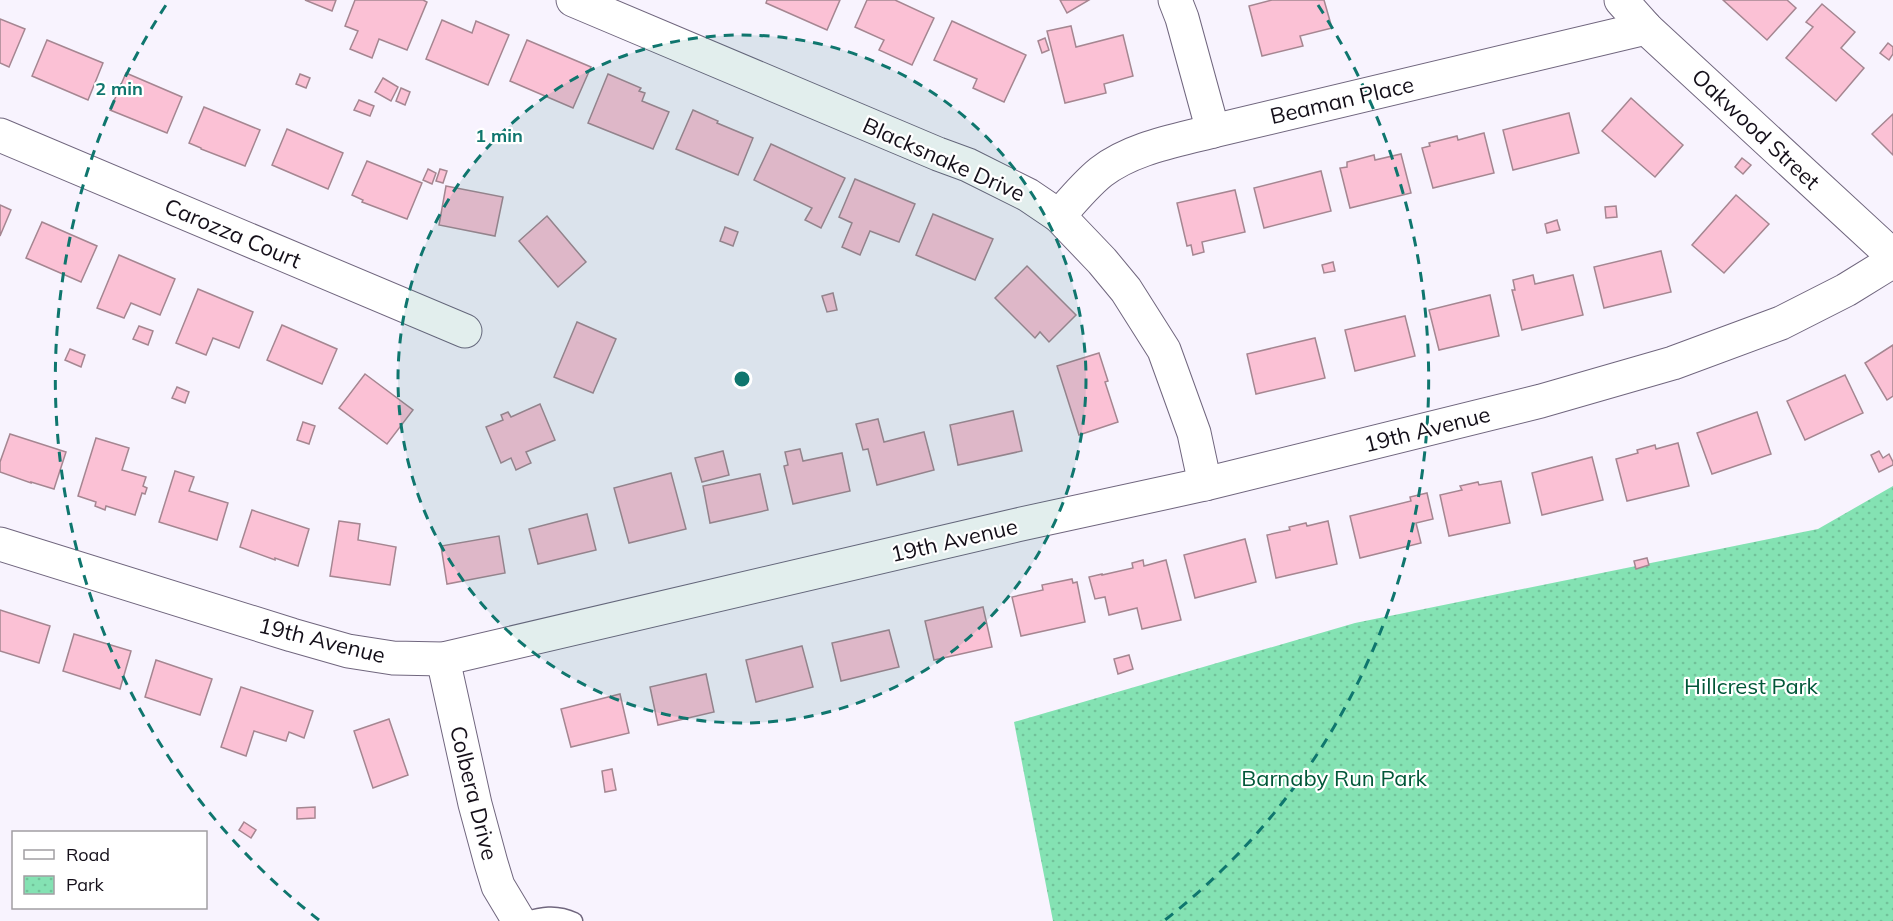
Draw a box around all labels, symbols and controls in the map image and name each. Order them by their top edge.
street label: Oakwood Street [1686,62,1826,196]
street label: Beaman Place [1267,70,1417,130]
text: 2 min [95,77,143,100]
street label: Blacksnake Drive [859,111,1029,207]
text: 1 min [475,124,523,147]
street label: Carozza Court [161,192,306,274]
centre of rings [732,369,752,389]
street label: 19th Avenue [1361,400,1493,458]
street label: 19th Avenue [888,512,1020,568]
street label: 19th Avenue [256,611,388,669]
park label: Hillcrest Park [1684,672,1819,700]
street label: Colbera Drive [444,723,504,863]
park label: Barnaby Run Park [1241,764,1427,792]
legend [12,831,207,909]
text: Road [66,843,110,866]
text: Park [66,873,105,896]

